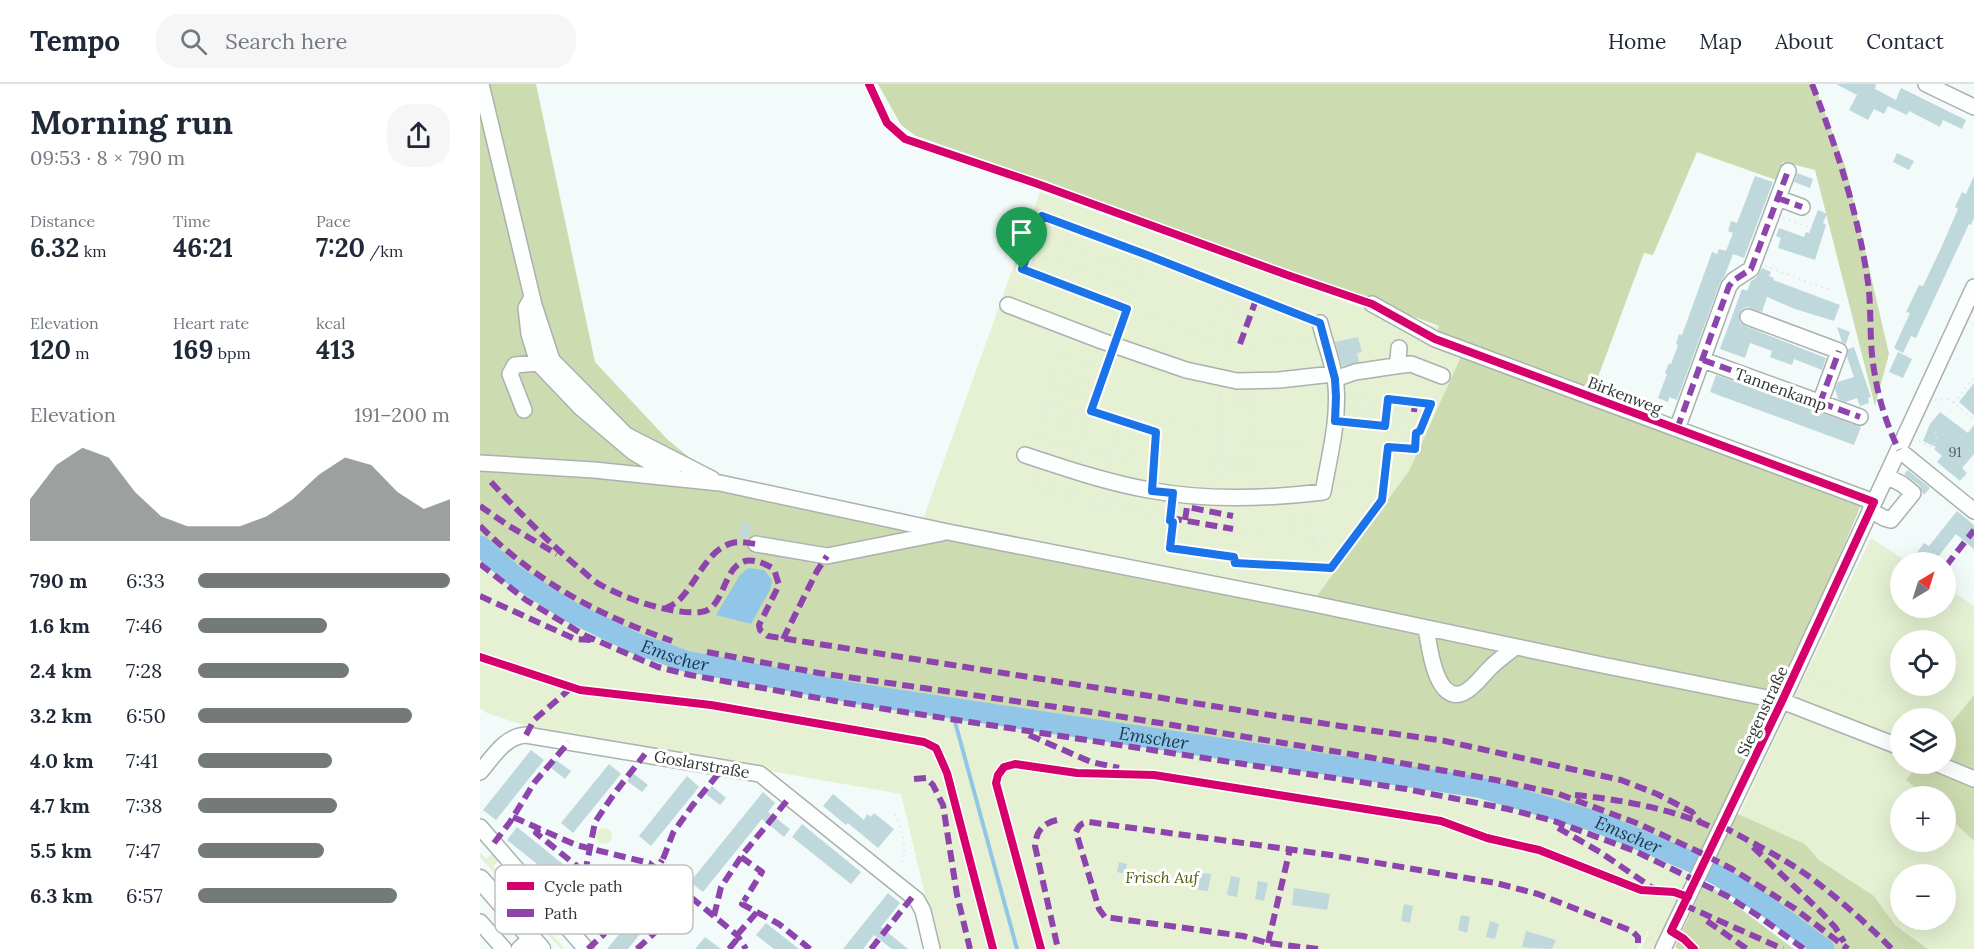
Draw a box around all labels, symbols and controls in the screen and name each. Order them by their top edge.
search box [156,14,576,68]
text: Tempo [30,23,120,59]
icon: search [177,25,210,58]
text: Search here [225,27,347,55]
text: Home [1608,28,1666,55]
text: Map [1699,28,1742,55]
text: About [1775,28,1833,55]
text: Contact [1866,28,1944,55]
text: Morning run [30,101,233,143]
button: share [387,104,450,167]
text: 09:53 · 8 × 790 m [30,145,185,170]
pin [996,207,1047,269]
text: Distance [30,211,95,231]
text: Time [173,211,211,231]
text: Pace [316,211,351,231]
icon: arrive [1005,216,1038,249]
text: 6.32 [30,231,79,264]
text: 46:21 [173,231,233,264]
text: 7:20 [316,231,365,264]
text: km [79,241,107,261]
text: /km [365,241,403,261]
text: Elevation [30,313,99,333]
text: Heart rate [173,313,249,333]
text: kcal [316,313,346,333]
text: 120 [30,333,71,366]
text: 169 [173,333,213,366]
text: 413 [316,333,355,366]
text: m [71,343,89,363]
text: bpm [213,343,251,363]
street label: Tannenkamp [1732,363,1830,415]
street label: Birkenweg [1585,372,1666,419]
text: Elevation [30,402,116,427]
text: 191–200 m [354,402,450,427]
house number: 91 [1948,443,1962,461]
north arrow [1890,552,1956,618]
map controls [1890,552,1956,930]
text: 790 m [30,568,87,593]
text: 6:33 [126,568,165,593]
text: 1.6 km [30,613,90,638]
text: 7:46 [126,613,163,638]
button: locate [1890,630,1956,696]
water label: Emscher [638,634,712,676]
text: 2.4 km [30,658,92,683]
text: 7:28 [126,658,162,683]
street label: Siegenstraße [1732,662,1792,759]
text: 3.2 km [30,703,92,728]
text: 6:50 [126,703,166,728]
button: layers [1890,708,1956,774]
water label: Emscher [1117,721,1191,755]
street label: Goslarstraße [653,746,752,782]
text: 4.0 km [30,748,94,773]
text: 7:41 [126,748,158,773]
button: + [1890,786,1956,852]
text: 4.7 km [30,793,90,818]
text: 7:38 [126,793,163,818]
water label: Emscher [1592,810,1666,859]
text: 5.5 km [30,838,92,863]
text: 7:47 [126,838,160,863]
button: − [1890,864,1956,930]
legend [495,865,693,934]
park label: Frisch Auf [1125,867,1201,887]
text: Cycle path [544,876,623,896]
text: 6.3 km [30,883,93,908]
text: 6:57 [126,883,163,908]
text: Path [544,903,578,923]

